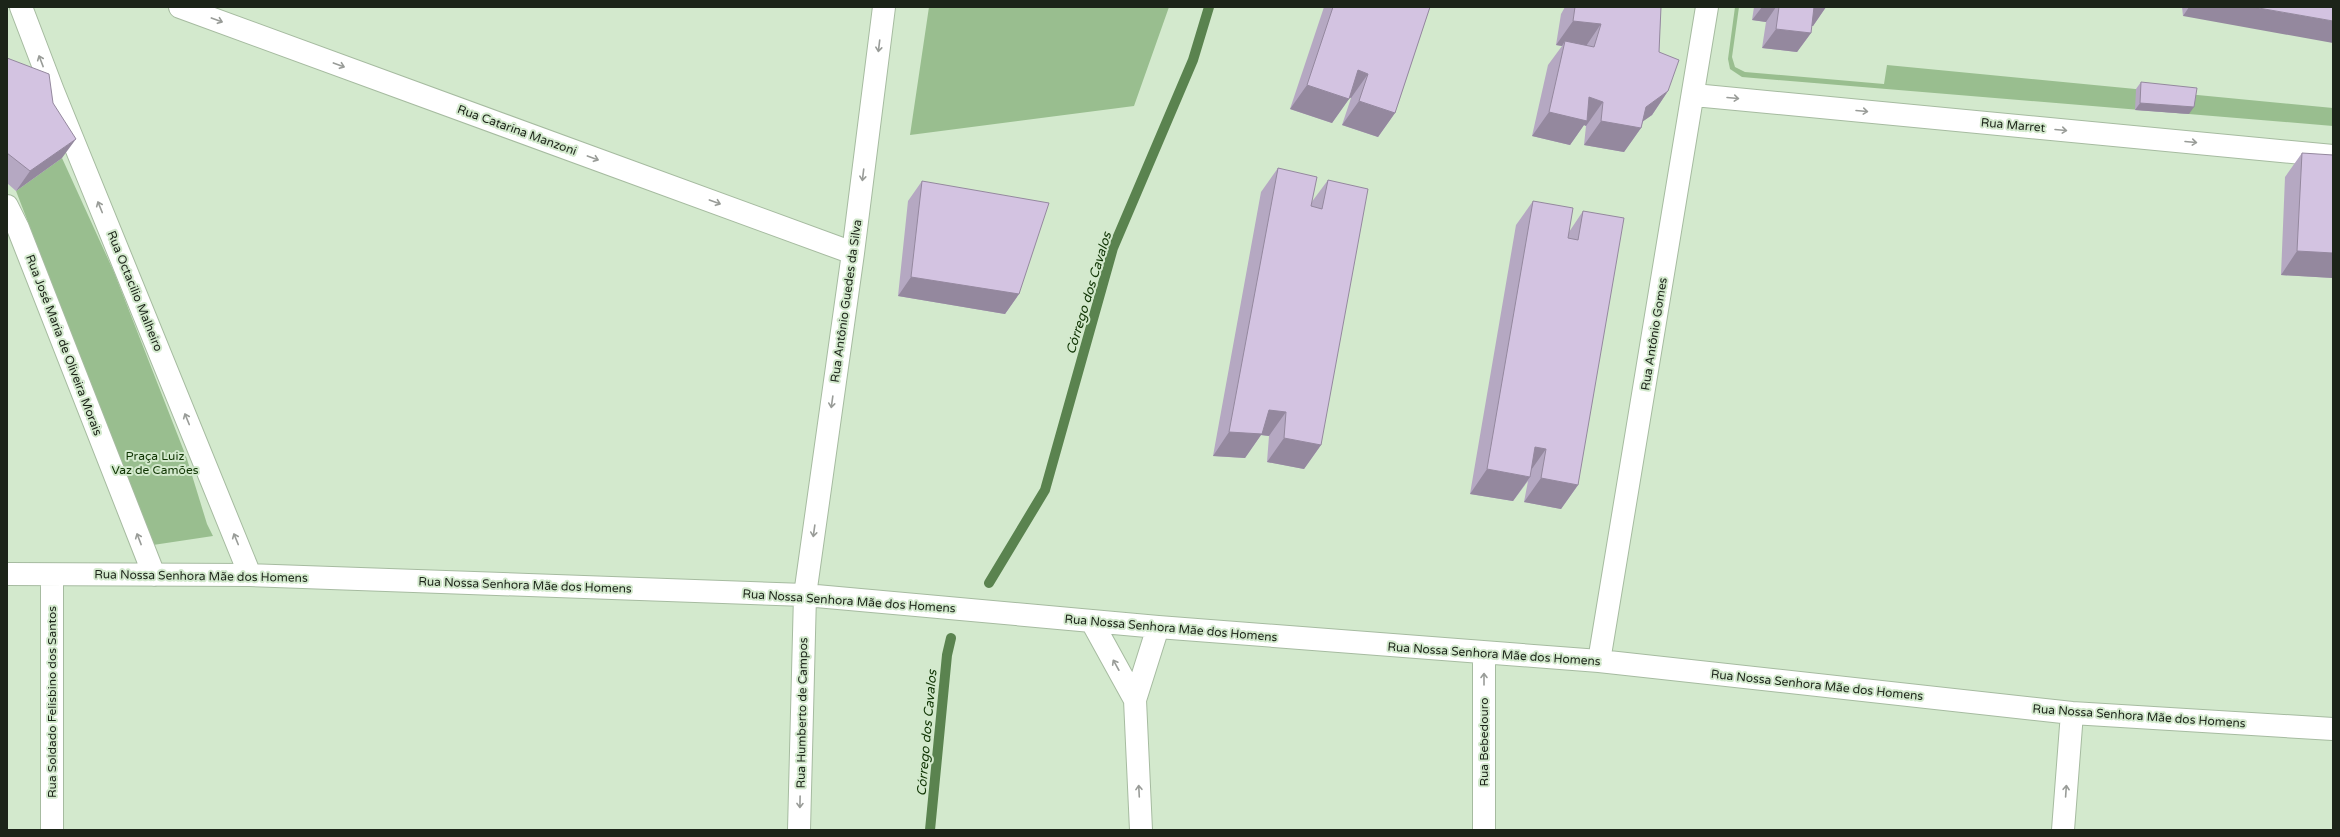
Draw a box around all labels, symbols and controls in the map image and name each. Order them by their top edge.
one-way arrow [211,17,223,25]
one-way arrow [875,39,883,52]
one-way arrow [37,55,45,67]
one-way arrow [332,62,345,69]
one-way arrow [1726,95,1739,102]
street label: Rua Catarina Manzoni [455,102,579,158]
one-way arrow [1855,107,1868,114]
street label: Rua Marret [1980,115,2046,135]
one-way arrow [2054,126,2067,134]
one-way arrow [2184,139,2197,146]
one-way arrow [586,154,598,162]
one-way arrow [859,168,867,181]
one-way arrow [708,199,720,207]
one-way arrow [96,202,104,214]
street label: Rua Antônio Guedes da Silva [828,219,864,383]
street label: Rua Octacilio Malheiro [104,229,166,353]
water label: Córrego dos Cavalos [1063,230,1115,356]
street label: Rua José Maria de Oliveira Morais [23,253,105,438]
street label: Rua Antônio Gomes [1638,276,1670,392]
one-way arrow [828,395,836,408]
one-way arrow [182,413,190,425]
park label: Praça Luiz Vaz de Camões [112,449,199,477]
one-way arrow [810,524,818,537]
one-way arrow [135,533,143,545]
one-way arrow [231,533,239,545]
street label: Rua Nossa Senhora Mãe dos Homens [94,567,308,585]
street label: Rua Nossa Senhora Mãe dos Homens [418,574,632,596]
street label: Rua Nossa Senhora Mãe dos Homens [742,587,956,615]
street label: Rua Soldado Felisbino dos Santos [45,606,59,798]
street label: Rua Nossa Senhora Mãe dos Homens [1064,612,1278,644]
street label: Rua Humberto de Campos [794,637,810,789]
street label: Rua Nossa Senhora Mãe dos Homens [1387,640,1601,668]
one-way arrow [1112,660,1119,672]
street label: Rua Nossa Senhora Mãe dos Homens [1710,667,1924,703]
water label: Córrego dos Cavalos [914,668,941,797]
one-way arrow [1480,673,1488,686]
street label: Rua Bebedouro [1477,697,1491,787]
street label: Rua Nossa Senhora Mãe dos Homens [2032,702,2246,730]
one-way arrow [1136,785,1143,798]
one-way arrow [2062,785,2069,798]
one-way arrow [796,795,804,808]

